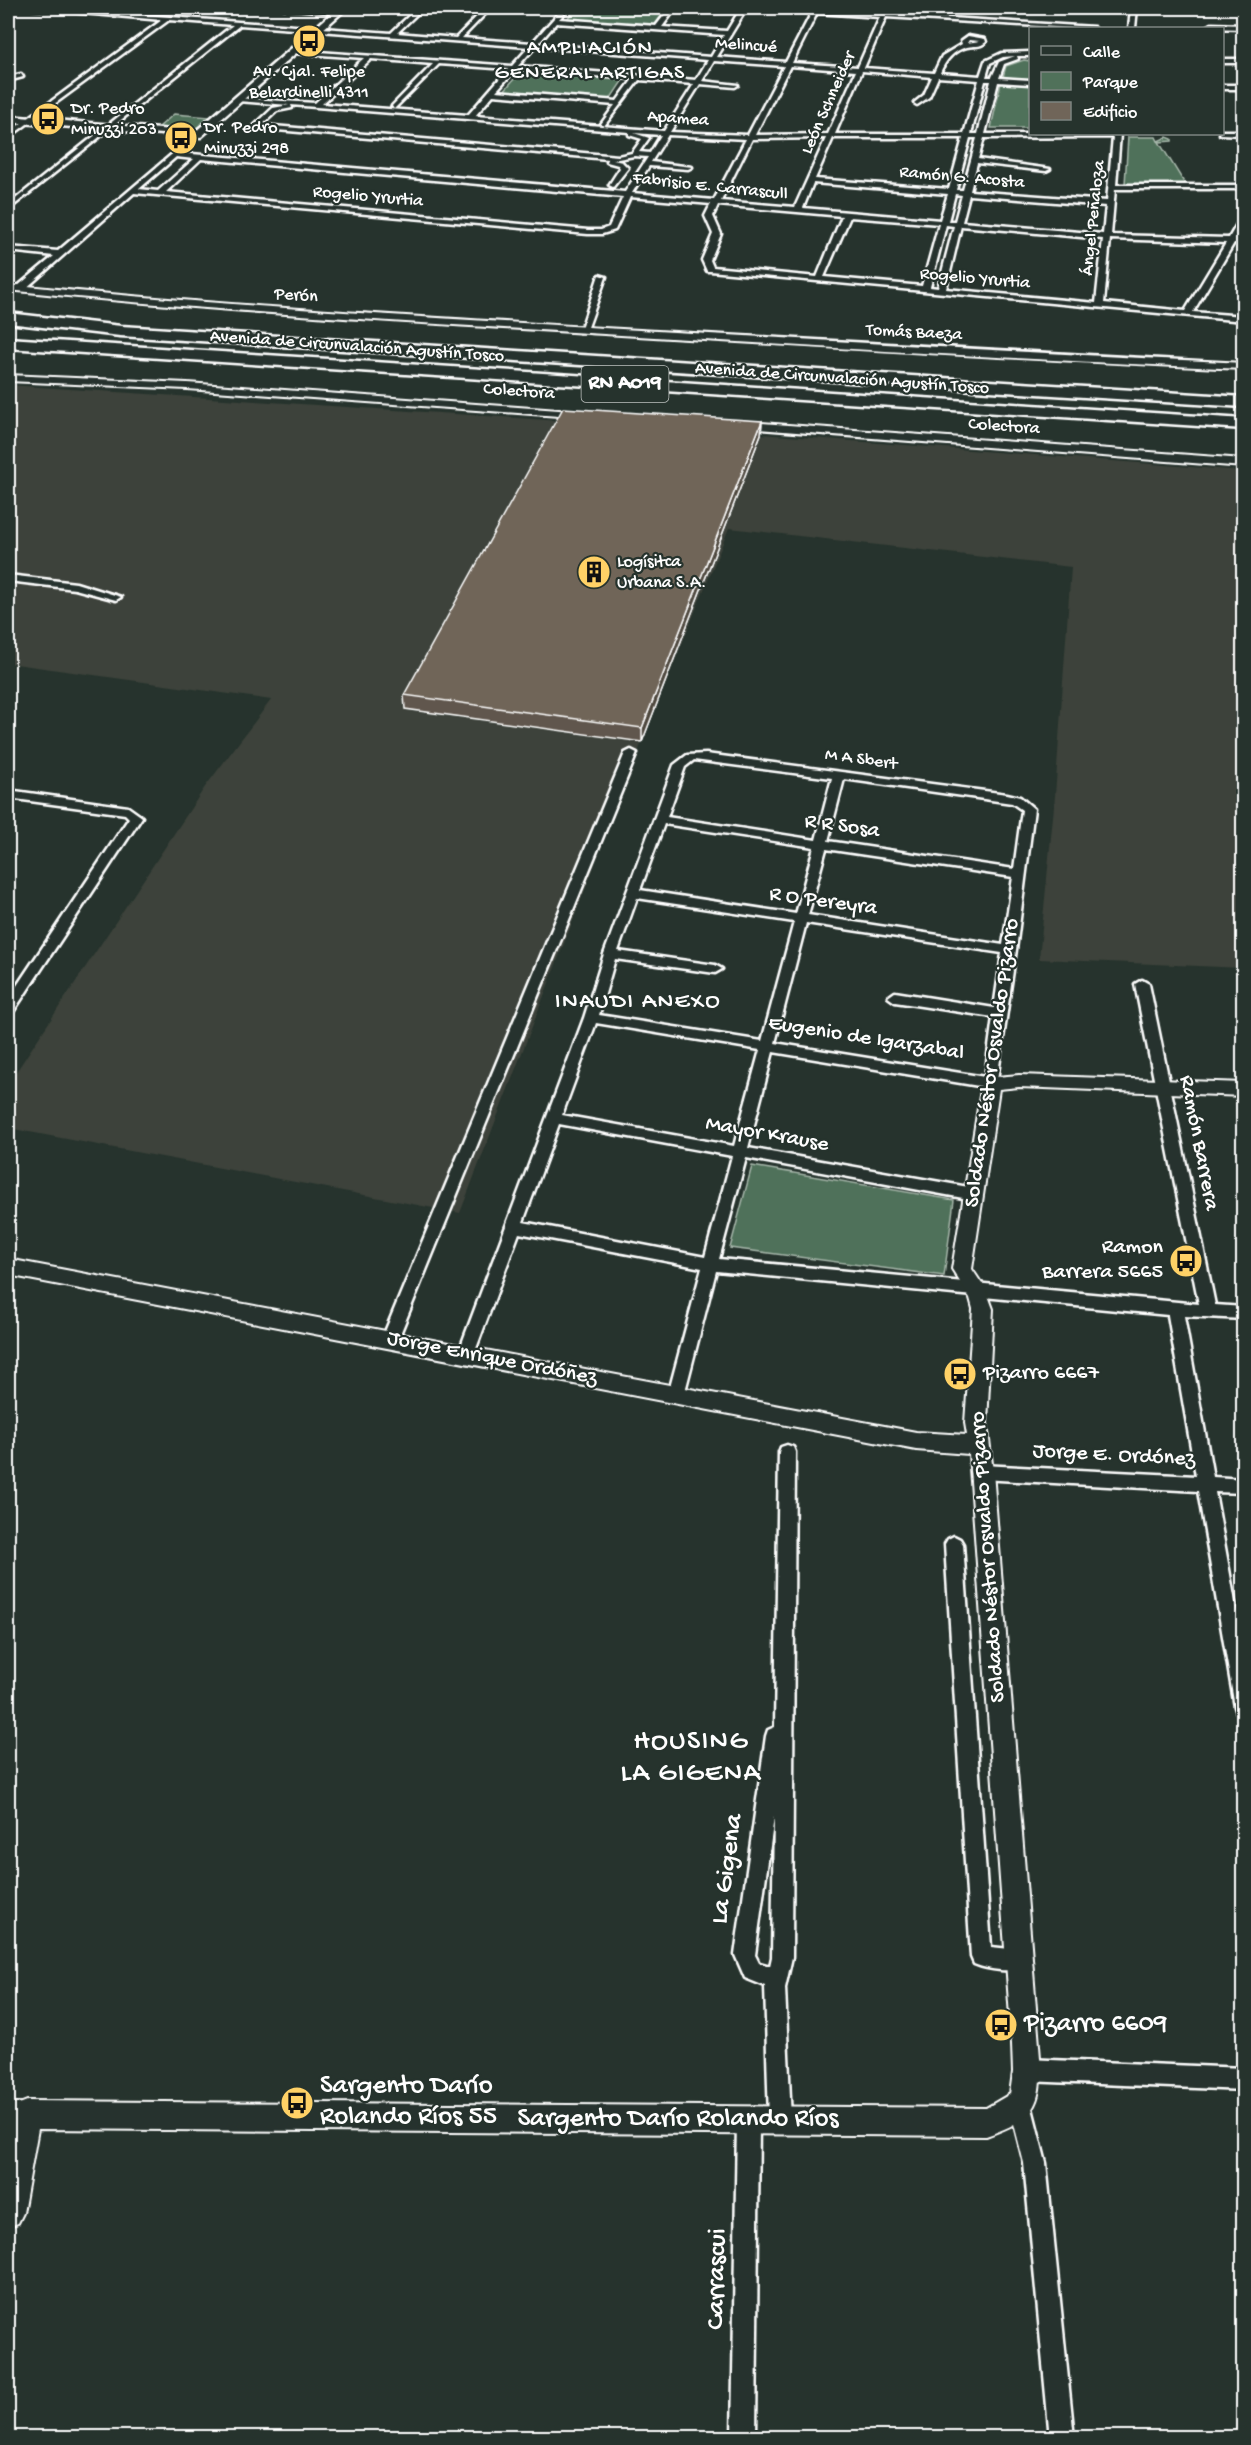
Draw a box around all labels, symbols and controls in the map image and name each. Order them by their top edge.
bus stop icon: Av. Cjal. Felipe Belardinelli 4311 [291,23,327,59]
legend [1029,27,1224,135]
street label: Melincué [714,33,778,59]
district label: AMPLIACIÓN GENERAL ARTIGAS [494,36,686,87]
text: Calle [1083,43,1121,64]
street label: León Schneider [797,47,862,158]
place label: Av. Cjal. Felipe Belardinelli 4311 [248,62,369,104]
text: Parque [1082,73,1139,94]
place label: Dr. Pedro Minuzzi 203 [70,99,157,141]
bus stop icon: Dr. Pedro Minuzzi 203 [30,101,66,137]
text: Edificio [1083,103,1137,124]
street label: Apamea [647,106,710,132]
place label: Dr. Pedro Minuzzi 298 [203,118,289,160]
bus stop icon: Dr. Pedro Minuzzi 298 [163,120,199,156]
street label: Ángel Peñaloza [1077,158,1111,277]
street label: Ramón G. Acosta [898,162,1027,194]
street label: Fabrisio E. Carrascull [630,168,789,206]
street label: Rogelio Yrurtia [312,182,425,212]
street label: Rogelio Yrurtia [919,264,1032,294]
street label: Perón [273,284,319,308]
street label: Tomás Baeza [864,320,964,346]
street label: Avenida de Circunvalación Agustín Tosco [209,326,505,368]
street label: Avenida de Circunvalación Agustín Tosco [694,358,990,400]
road number: RN A019 [582,366,668,402]
street label: Colectora [483,379,556,405]
street label: Colectora [968,414,1041,440]
place label: Logísitca Urbana S.A. [617,552,706,594]
building icon: Logísitca Urbana S.A. [576,554,612,590]
street label: M A Sbert [824,745,900,776]
street label: R R Sosa [803,809,882,845]
street label: R O Pereyra [767,882,879,923]
street label: Soldado Néstor Osvaldo Pizarro [960,917,1026,1209]
district label: INAUDI ANEXO [555,988,721,1017]
street label: Eugenio de Igarzabal [766,1011,966,1067]
street label: Ramón Barrera [1172,1073,1224,1213]
street label: Mayor Krause [703,1111,831,1159]
place label: Ramon Barrera 5665 [1041,1235,1164,1286]
bus stop icon: Ramon Barrera 5665 [1168,1243,1204,1279]
street label: Jorge Enrique Ordóñez [385,1326,601,1392]
bus stop icon: Pizarro 6667 [942,1356,978,1392]
place label: Pizarro 6667 [982,1361,1099,1387]
street label: Soldado Néstor Osvaldo Pizarro [966,1411,1012,1703]
street label: Jorge E. Ordónez [1032,1439,1197,1473]
district label: HOUSING LA GIGENA [620,1726,762,1791]
street label: La Gigena [704,1811,752,1926]
bus stop icon: Pizarro 6609 [983,2007,1019,2043]
place label: Pizarro 6609 [1023,2009,1167,2041]
place label: Sargento Darío Rolando Ríos 55 [320,2071,497,2134]
bus stop icon: Sargento Darío Rolando Ríos 55 [279,2085,315,2121]
street label: Sargento Darío Rolando Ríos [517,2104,840,2136]
street label: Carrascui [701,2228,735,2330]

